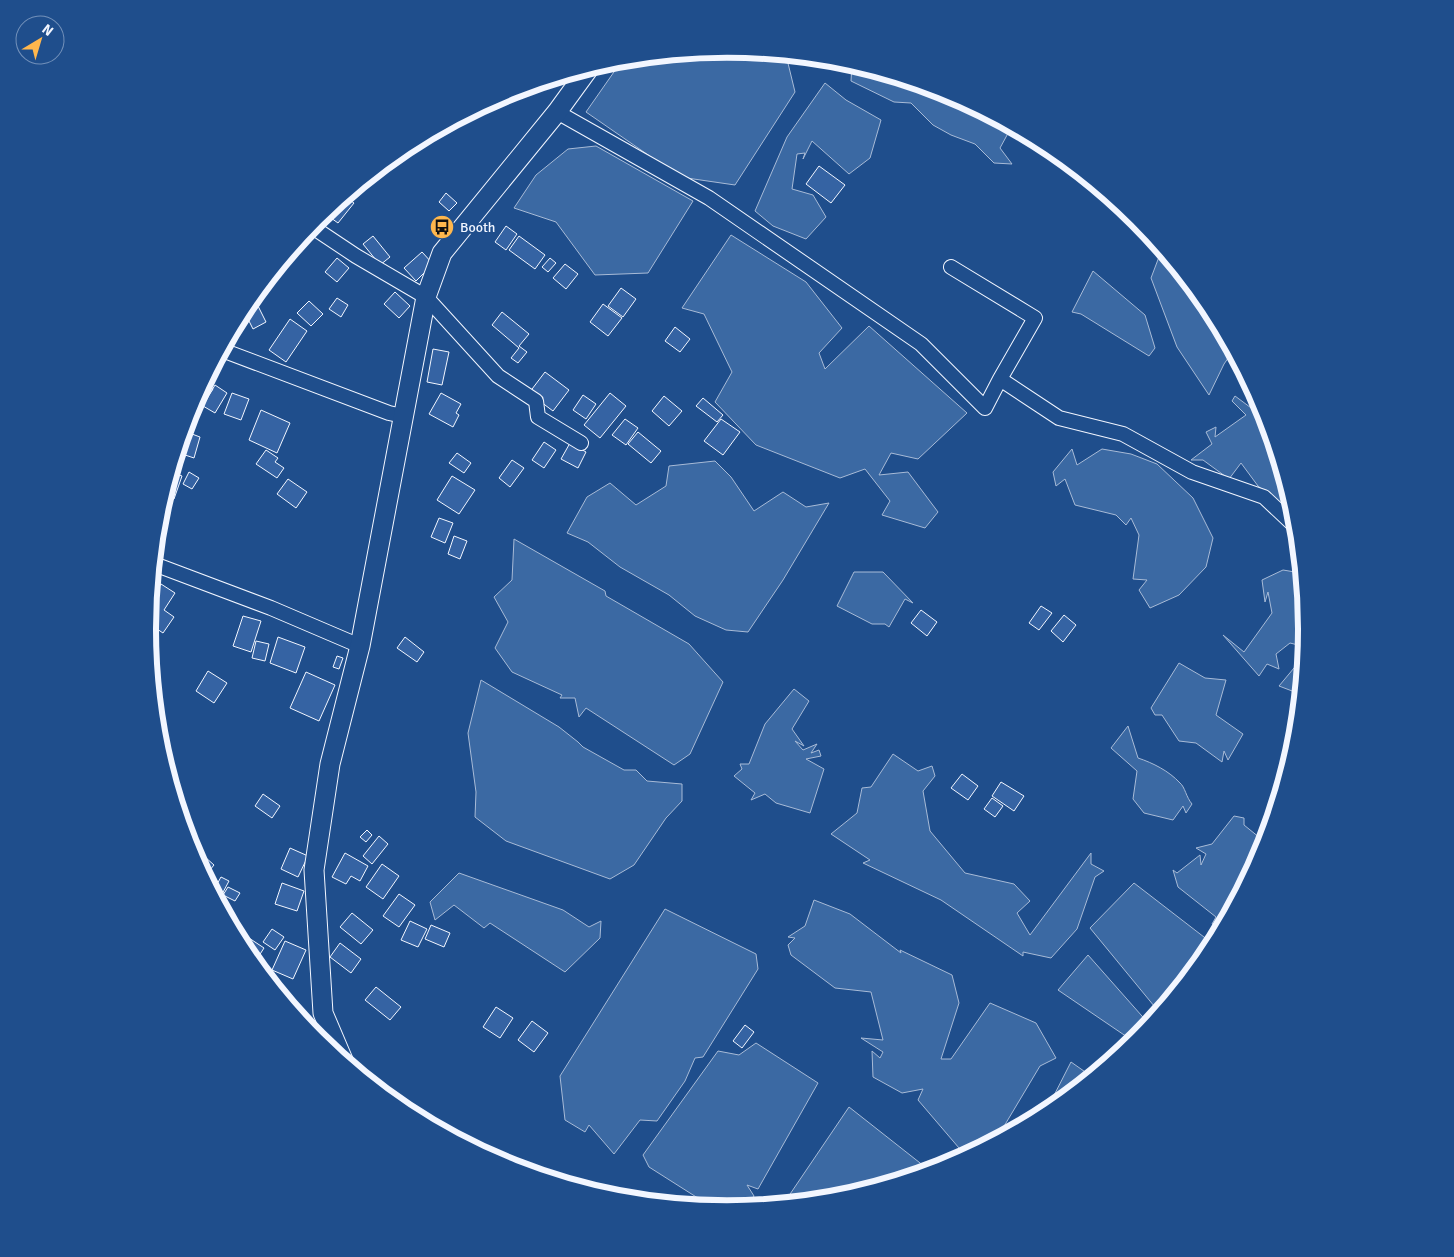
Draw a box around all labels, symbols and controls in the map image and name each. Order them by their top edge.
north arrow [15,15,65,65]
text: N [39,20,57,40]
bus stop icon: Booth [429,214,455,240]
place label: Booth [460,219,495,236]

